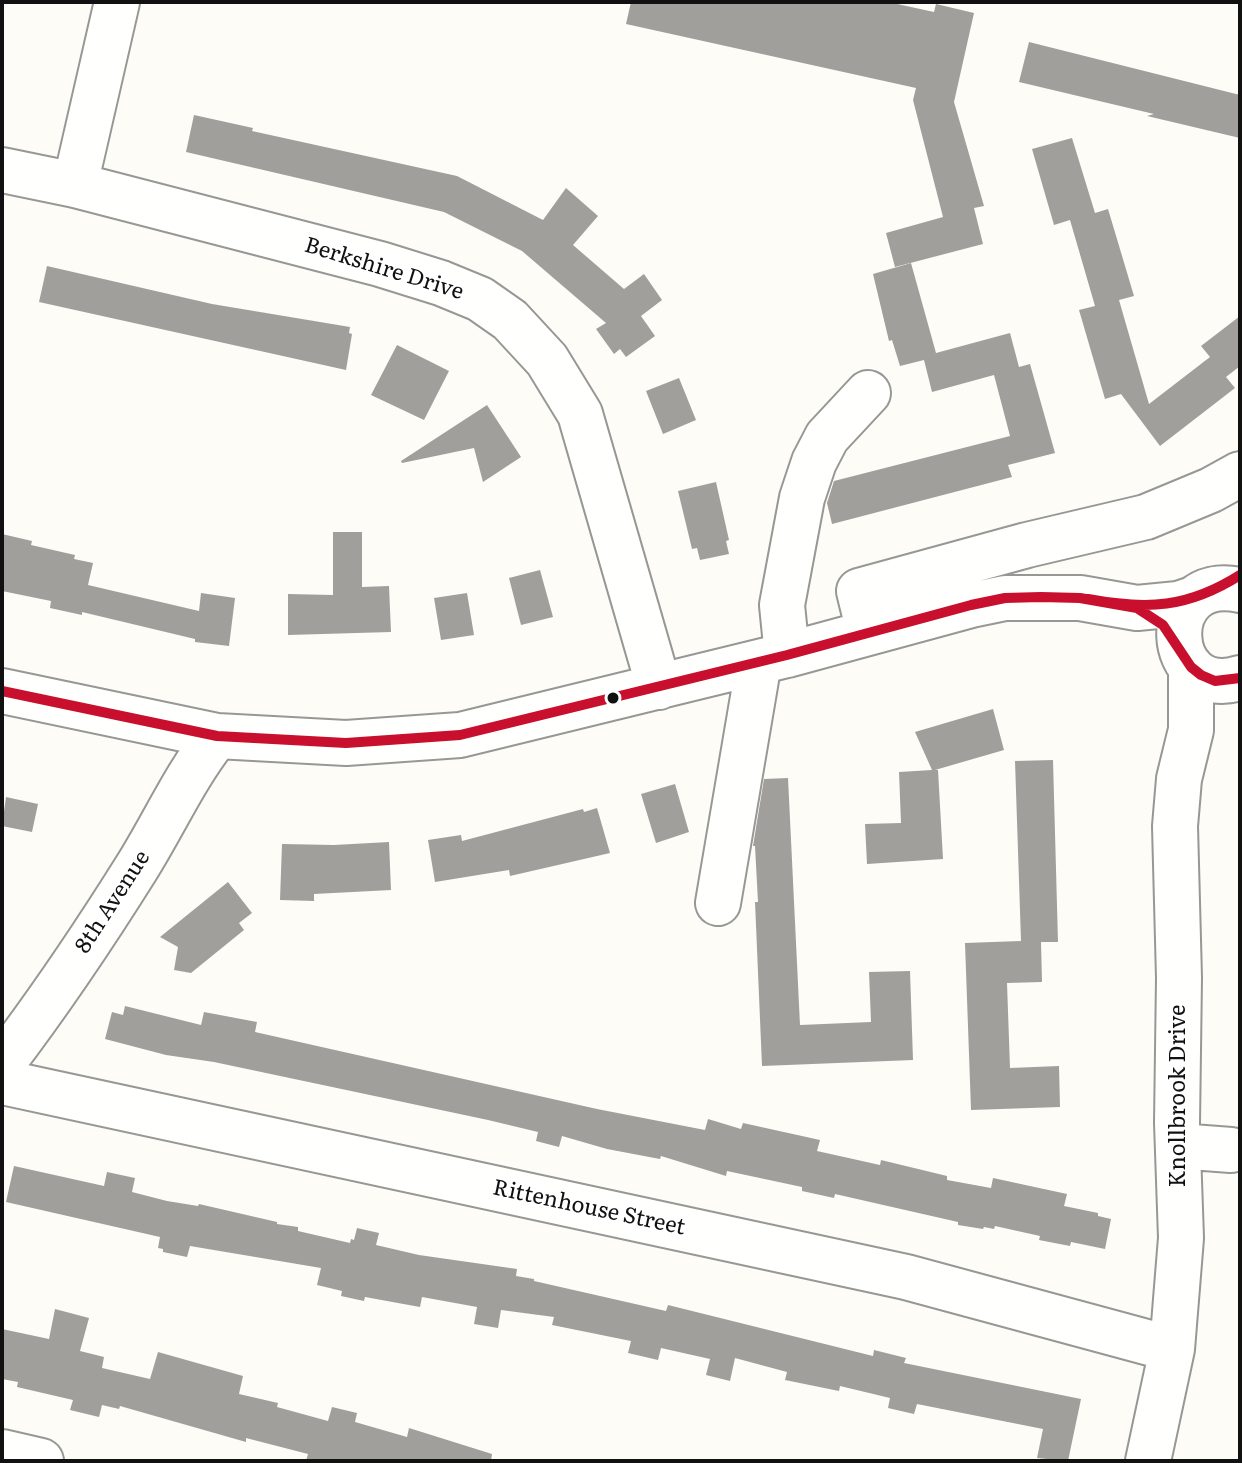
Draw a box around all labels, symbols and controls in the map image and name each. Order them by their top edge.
street label: Berkshire Drive [301,232,467,306]
unlabelled marker [605,690,621,706]
street label: 8th Avenue [70,846,156,958]
street label: Knollbrook Drive [1166,1005,1192,1187]
street label: Rittenhouse Street [490,1175,688,1241]

